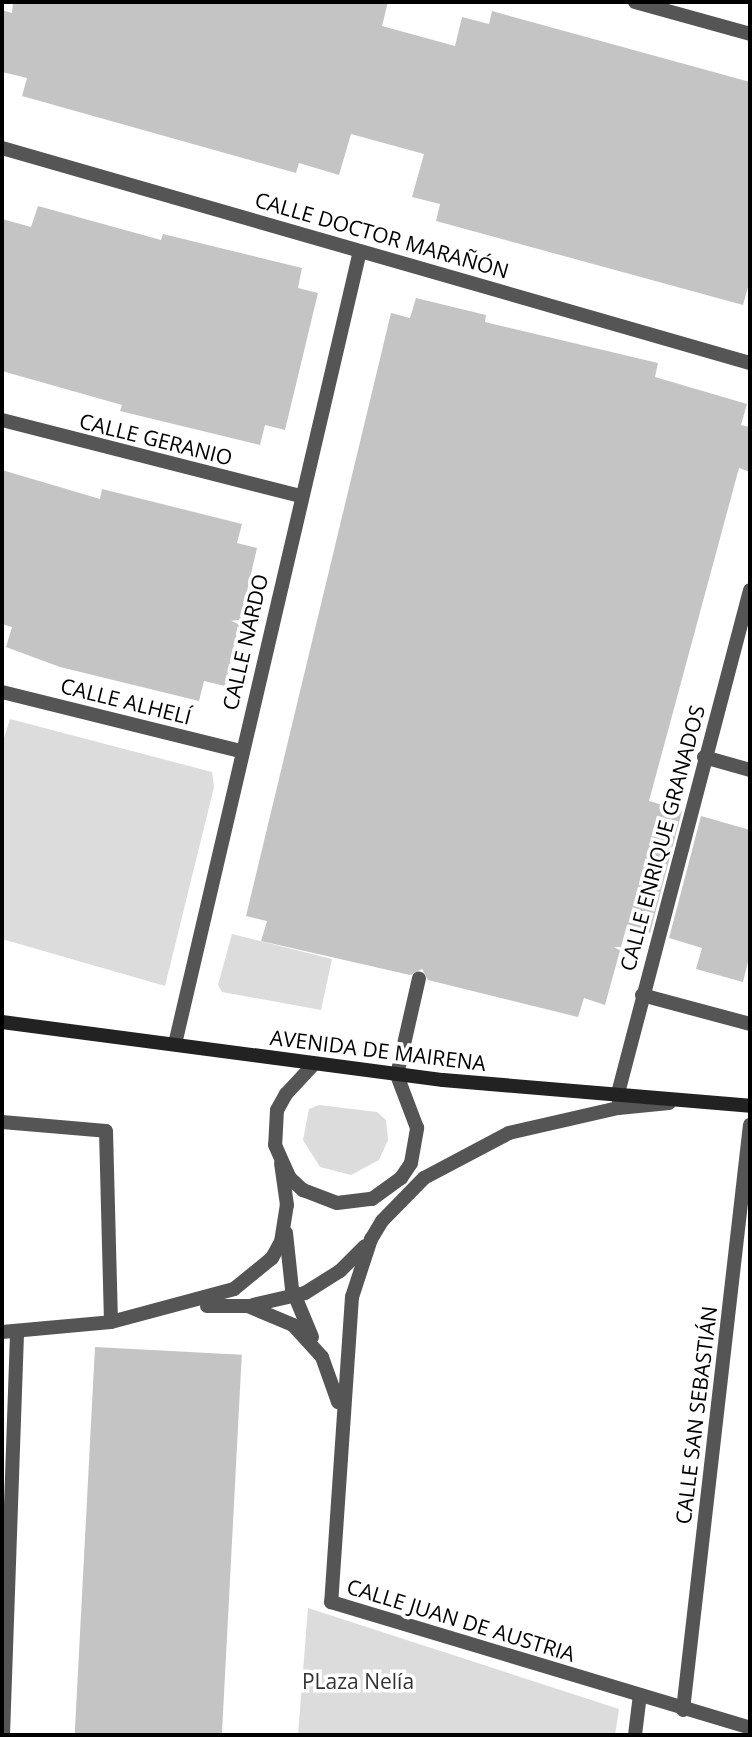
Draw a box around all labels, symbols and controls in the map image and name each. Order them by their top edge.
street label: CALLE DOCTOR MARAÑÓN [252,187,512,283]
street label: CALLE GERANIO [77,408,235,470]
street label: CALLE NARDO [217,571,273,713]
street label: CALLE ALHELÍ [58,673,194,729]
street label: CALLE ENRIQUE GRANADOS [614,702,710,974]
street label: AVENIDA DE MAIRENA [269,1024,487,1076]
street label: CALLE SAN SEBASTIÁN [670,1304,722,1526]
street label: CALLE JUAN DE AUSTRIA [344,1573,578,1667]
park label: PLaza Nelía [302,1668,414,1694]

